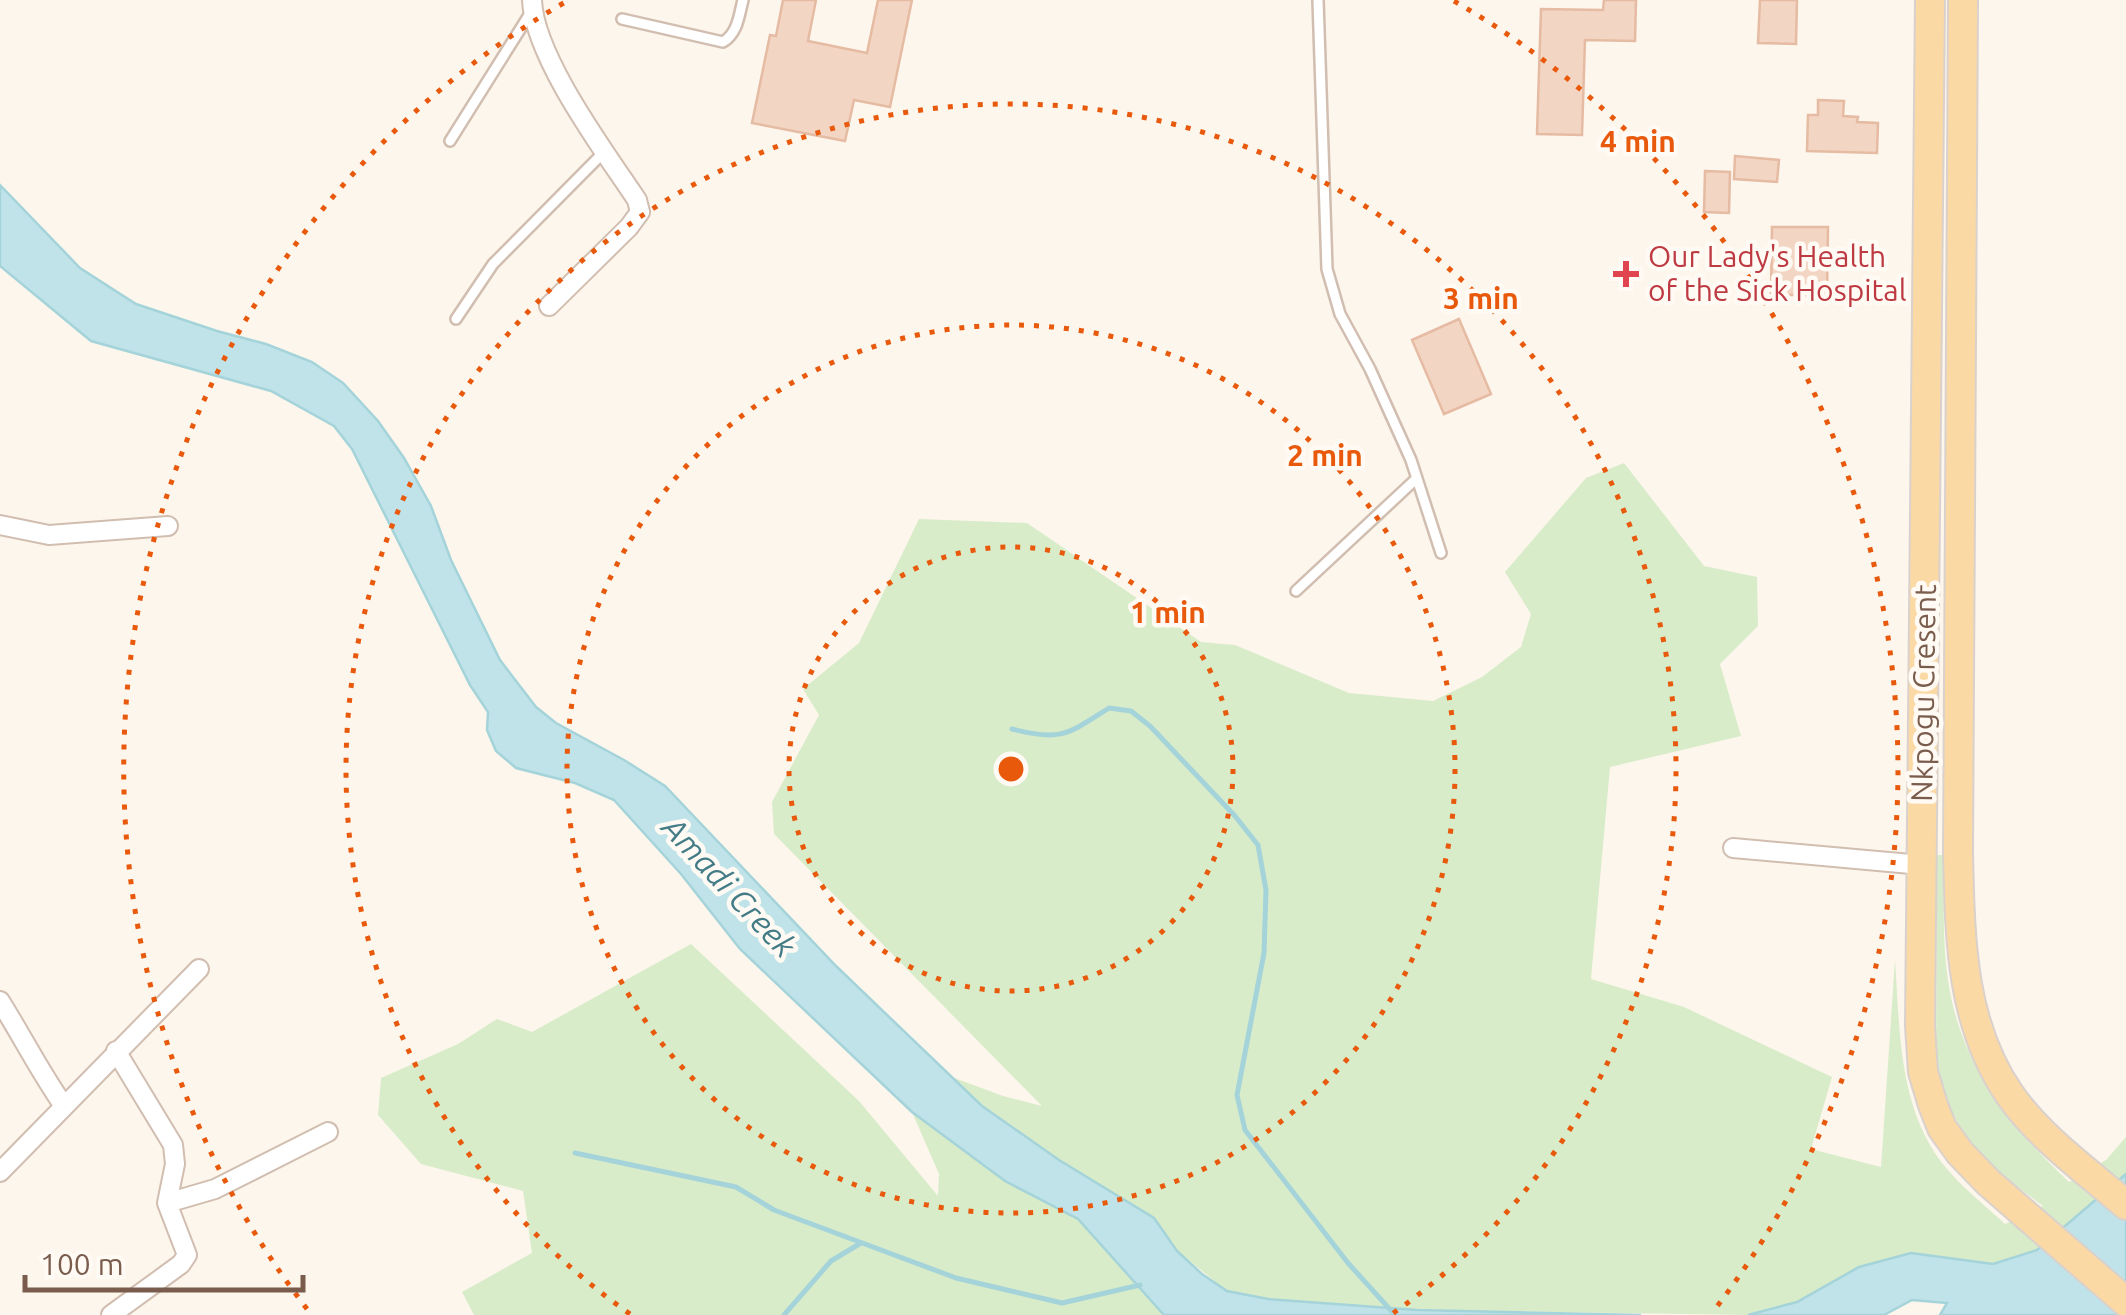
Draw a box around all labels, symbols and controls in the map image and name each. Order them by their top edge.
text: 4 min [1600,124,1676,158]
place label: Our Lady's Health of the Sick Hospital [1648,239,1907,307]
marker: Our Lady's Health of the Sick Hospital [1613,261,1639,287]
text: 3 min [1443,281,1519,315]
text: 2 min [1287,438,1363,472]
street label: Nkpogu Cresent [1904,584,1942,802]
text: 1 min [1130,595,1206,629]
centre of rings [993,751,1029,787]
water label: Amadi Creek [654,807,804,964]
scale bar [25,1230,302,1292]
text: 100 m [40,1247,124,1281]

